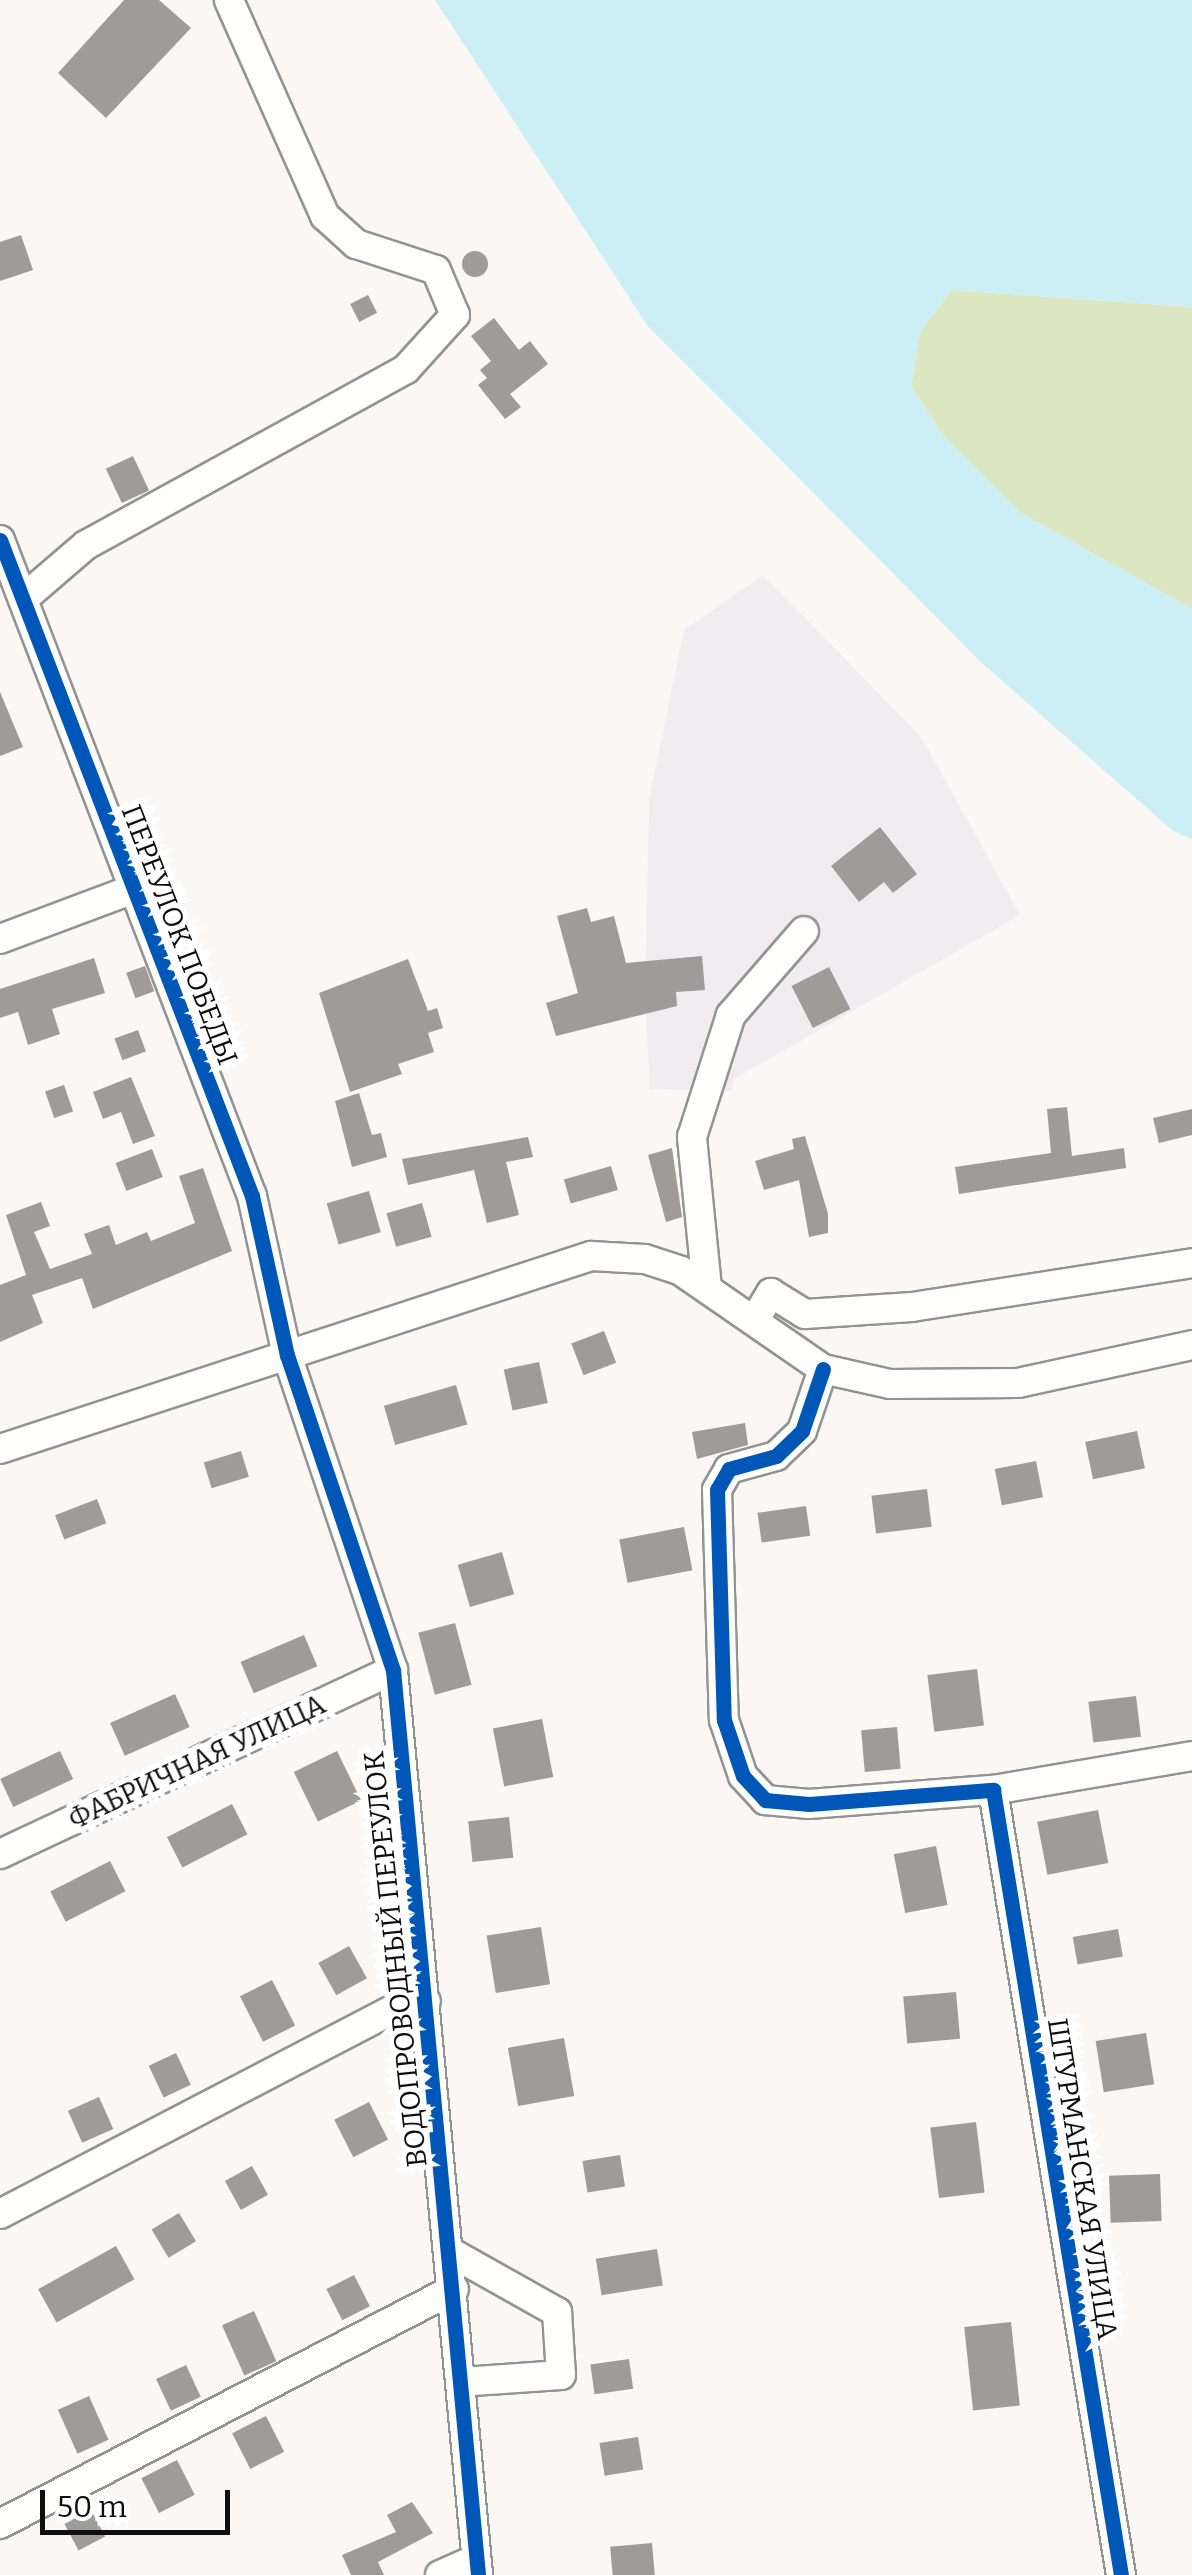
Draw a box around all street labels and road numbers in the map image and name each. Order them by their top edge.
street label: ПЕРЕУЛОК ПОБЕДЫ [114,800,244,1070]
street label: ФАБРИЧНАЯ УЛИЦА [63,1688,331,1836]
street label: ВОДОПРОВОДНЫЙ ПЕРЕУЛОК [357,1749,435,2169]
street label: ШТУРМАНСКАЯ УЛИЦА [1040,2016,1124,2342]

